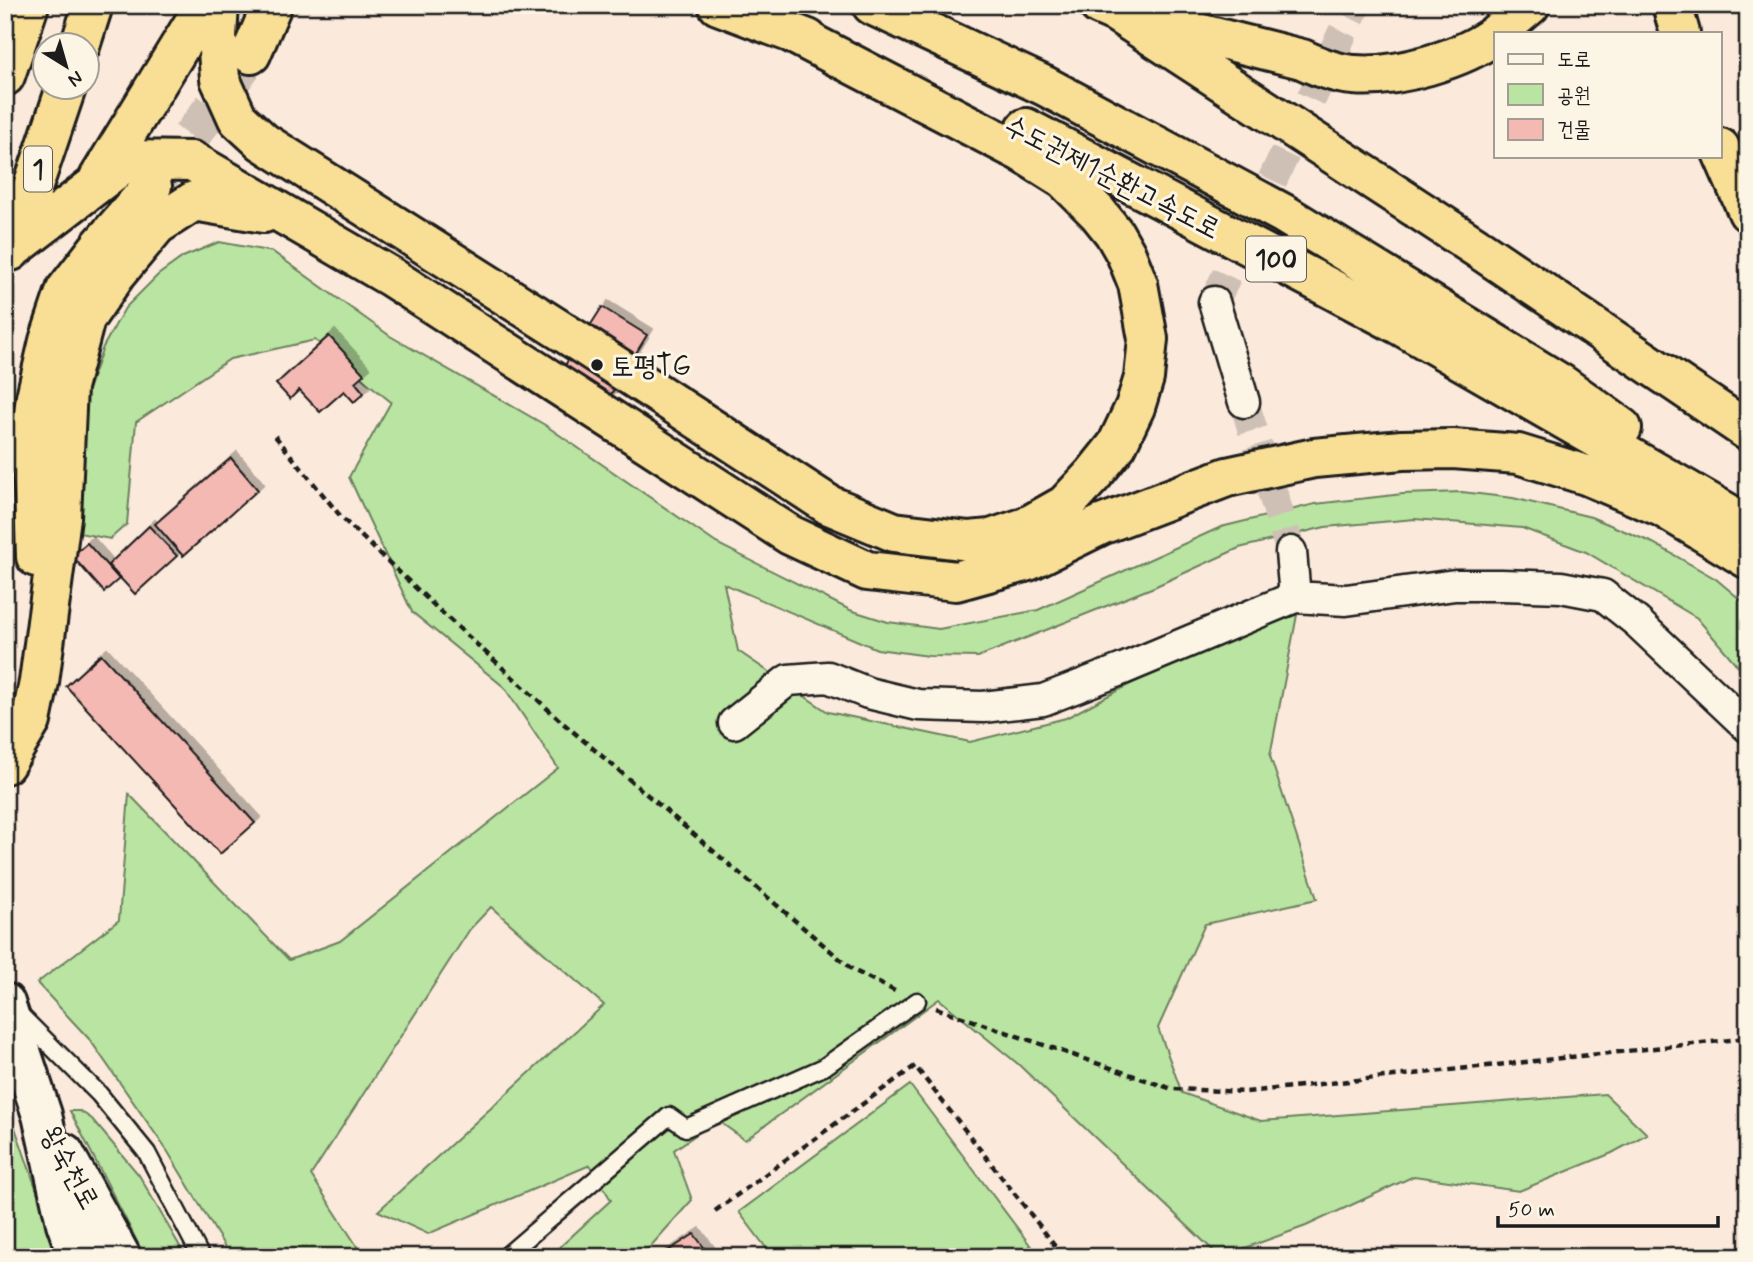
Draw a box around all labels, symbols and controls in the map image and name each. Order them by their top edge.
north arrow [32,32,102,102]
legend [1494,32,1722,158]
text: 도로 [1557,46,1591,74]
text: N [63,65,88,92]
text: 공원 [1557,82,1591,110]
street label: 수도권제1순환고속도로 [998,108,1226,249]
text: 건물 [1557,116,1591,144]
road number: 1 [24,146,52,192]
road number: 100 [1246,236,1306,282]
place label: 토평TG [611,349,691,386]
marker: 토평TG [589,357,605,373]
street label: 왕숙천로 [31,1120,107,1217]
scale bar [1498,1185,1718,1229]
text: 50 m [1508,1196,1555,1224]

